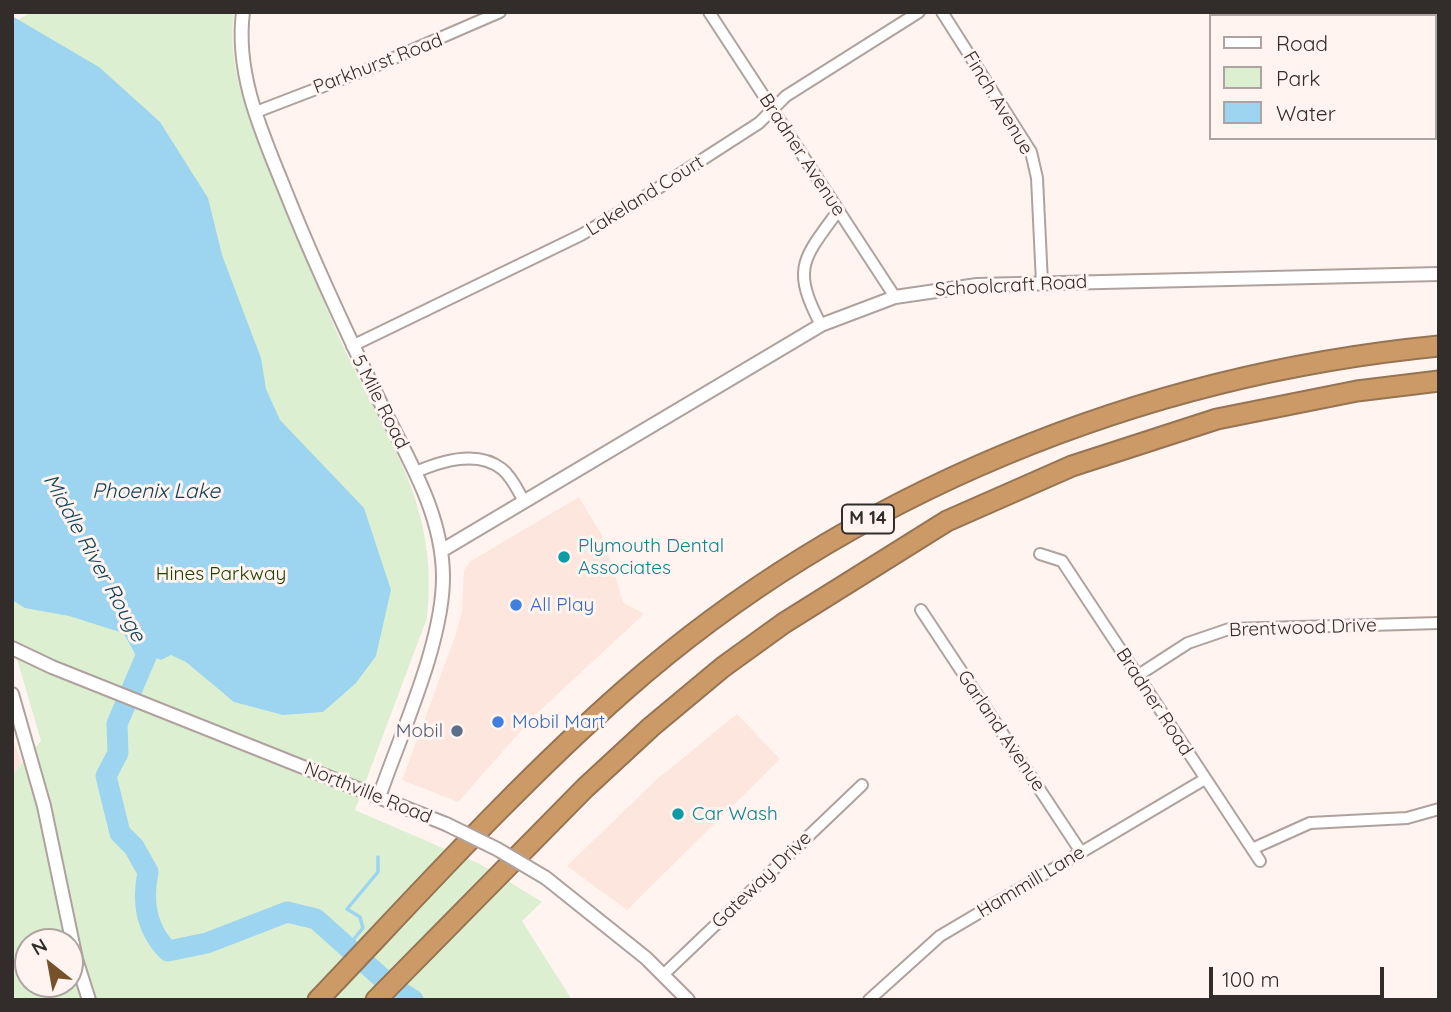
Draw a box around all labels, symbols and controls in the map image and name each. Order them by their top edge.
legend [1210,14,1437,140]
street label: Parkhurst Road [310,29,446,99]
text: Road [1276,30,1328,56]
street label: Finch Avenue [958,47,1038,159]
text: Park [1276,65,1320,91]
street label: Bradner Avenue [754,89,850,221]
text: Water [1276,100,1336,126]
street label: Lakeland Court [582,151,708,241]
street label: Schoolcraft Road [934,271,1088,301]
street label: 5 Mile Road [347,351,413,453]
water label: Middle River Rouge [37,470,151,646]
water label: Phoenix Lake [92,479,220,505]
road number: M 14 [842,504,894,534]
place label: Plymouth Dental Associates [578,535,724,579]
marker: Plymouth Dental Associates [556,549,572,565]
park label: Hines Parkway [156,563,286,585]
place label: All Play [530,594,594,616]
marker: All Play [508,597,524,613]
street label: Brentwood Drive [1229,614,1377,642]
street label: Bradner Road [1111,644,1197,760]
street label: Garland Avenue [952,666,1050,796]
place label: Mobil Mart [512,711,605,733]
marker: Mobil Mart [490,714,506,730]
place label: Mobil [396,720,443,742]
marker: Mobil [449,723,465,739]
street label: Northville Road [301,757,435,829]
place label: Car Wash [692,803,778,825]
marker: Car Wash [670,806,686,822]
street label: Gateway Drive [707,827,817,933]
street label: Hammill Lane [973,841,1089,923]
north arrow [14,928,84,998]
text: N [27,933,51,961]
scale bar [1213,953,1388,997]
text: 100 m [1222,966,1280,992]

